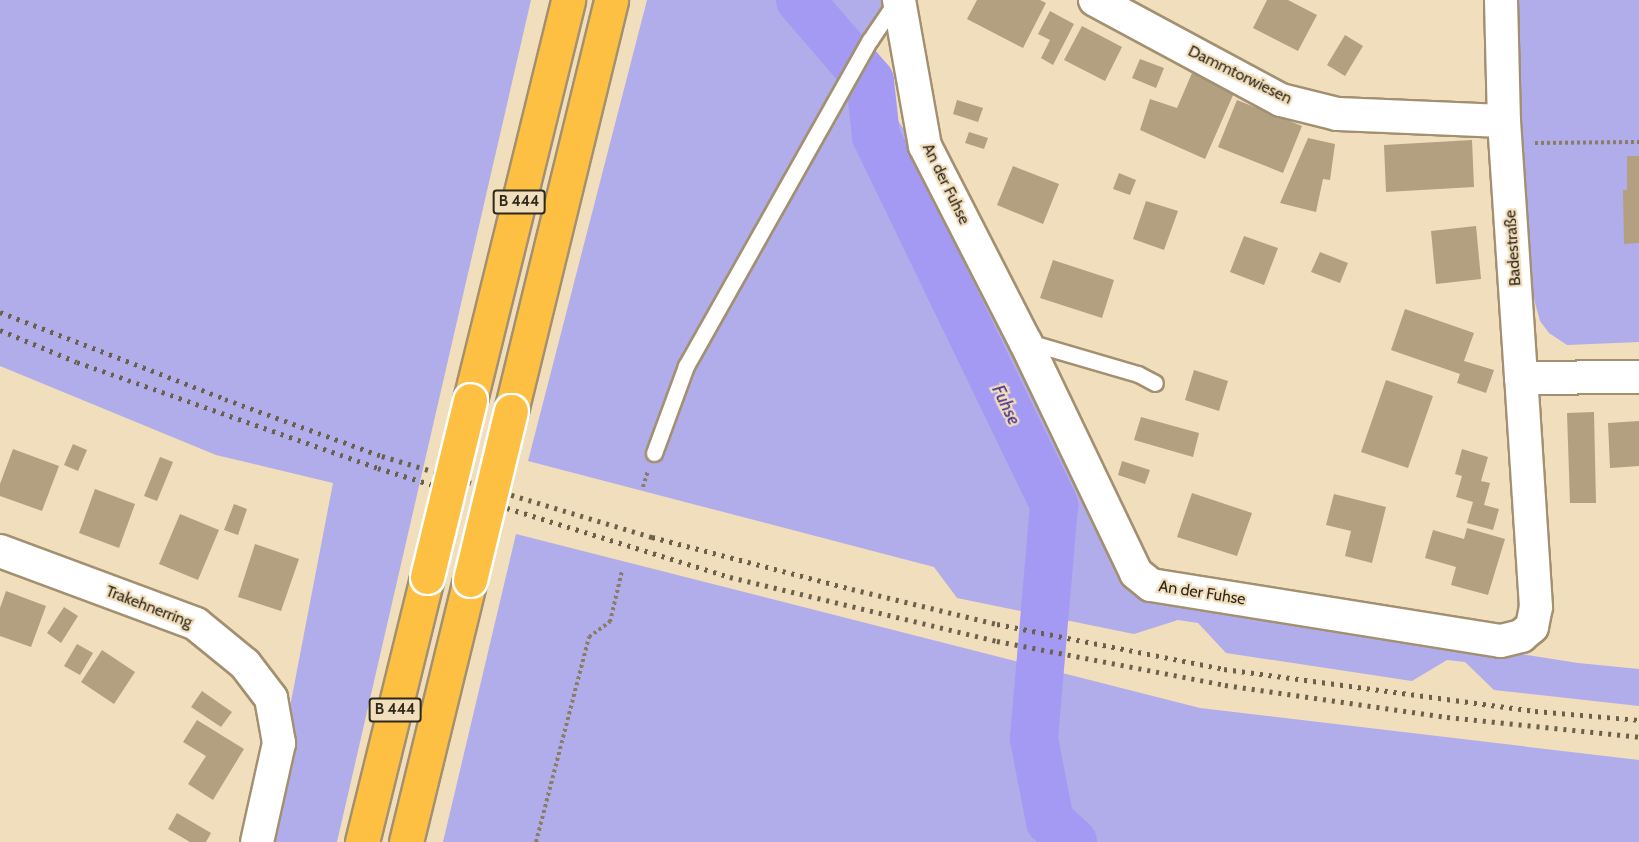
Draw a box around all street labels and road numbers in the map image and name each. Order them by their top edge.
street label: Dammtorwiesen [1185,42,1295,108]
street label: An der Fuhse [918,140,974,228]
road number: B 444 [492,190,546,214]
street label: Badestraße [1501,209,1525,287]
street label: An der Fuhse [1157,577,1247,609]
street label: Trakehnerring [103,582,195,632]
road number: B 444 [368,698,422,722]

